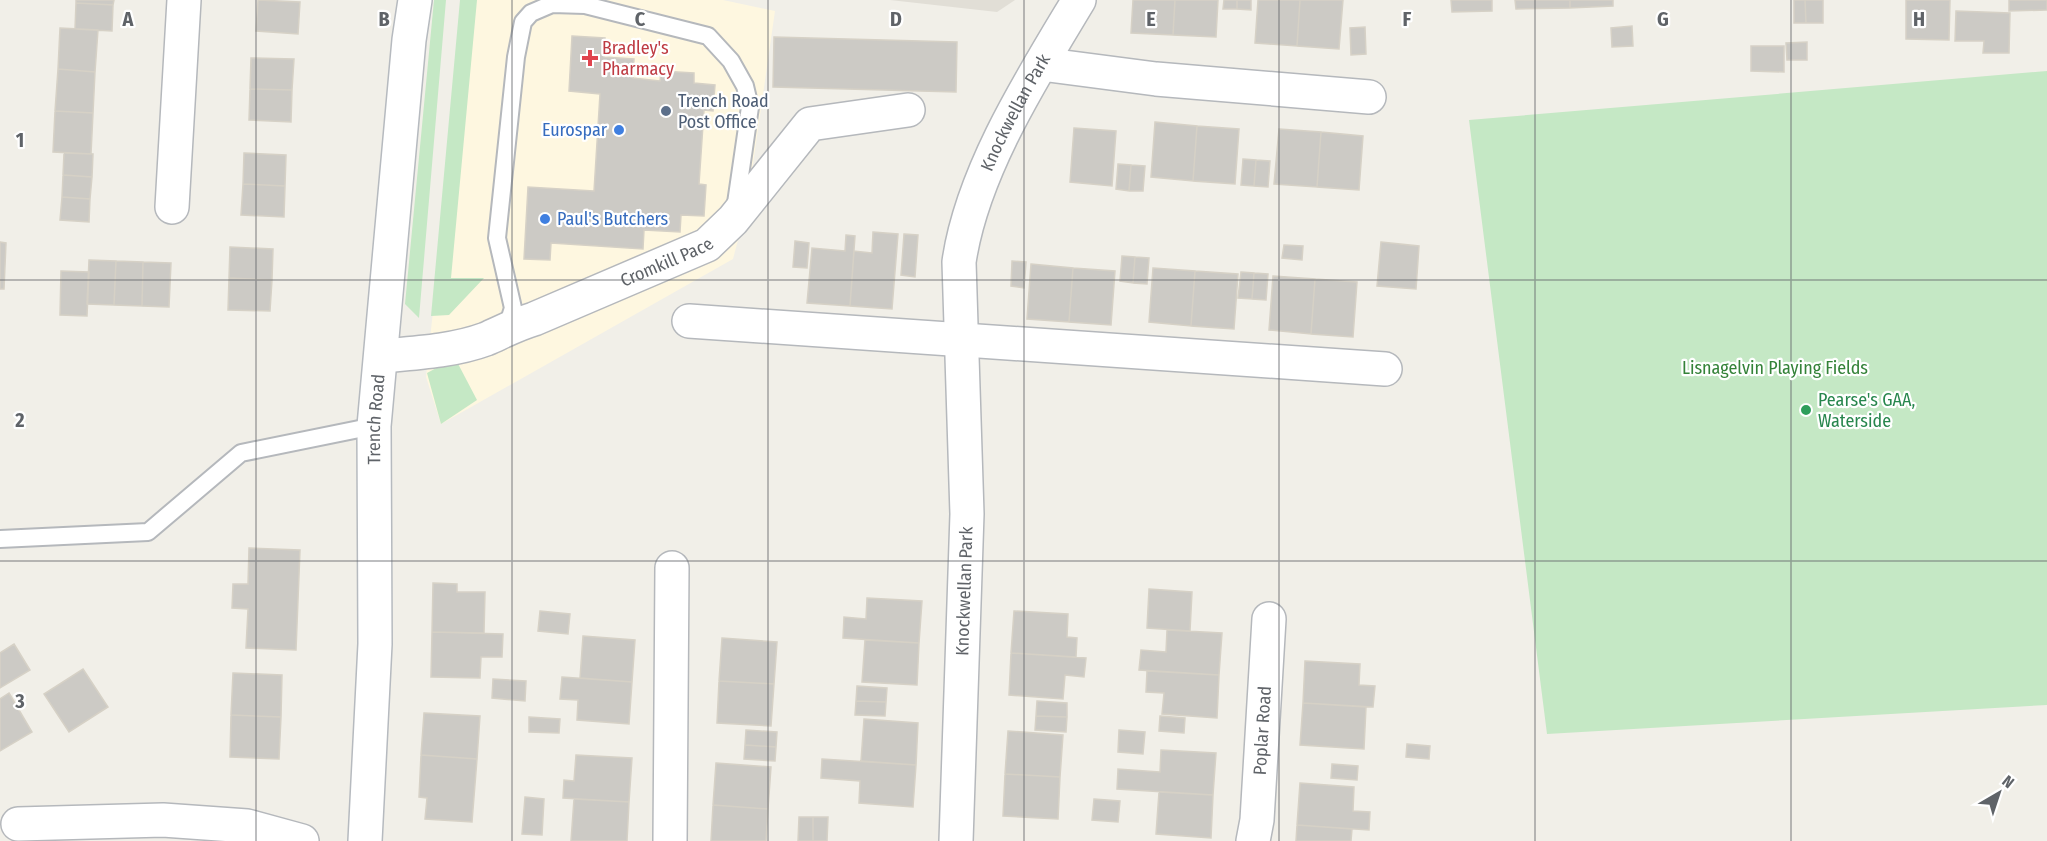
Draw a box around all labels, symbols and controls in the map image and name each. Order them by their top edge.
text: A [122,7,135,31]
text: B [378,7,390,31]
text: C [635,7,646,31]
text: D [890,7,902,31]
text: E [1146,7,1156,31]
text: F [1403,7,1412,31]
text: G [1657,7,1669,31]
text: H [1913,7,1925,31]
place label: Bradley's Pharmacy [602,37,674,80]
street label: Knockwellan Park [976,49,1055,174]
marker: Bradley's Pharmacy [583,51,597,65]
place label: Trench Road Post Office [678,90,769,133]
marker: Trench Road Post Office [659,104,673,118]
place label: Eurospar [542,119,608,141]
marker: Eurospar [612,123,626,137]
text: 1 [16,128,24,152]
place label: Paul's Butchers [557,208,669,230]
marker: Paul's Butchers [538,212,552,226]
street label: Cromkill Pace [617,233,718,292]
park label: Lisnagelvin Playing Fields [1682,357,1868,379]
street label: Trench Road [363,373,390,465]
place label: Pearse's GAA, Waterside [1818,389,1915,432]
marker: Pearse's GAA, Waterside [1799,403,1813,417]
text: 2 [14,408,25,432]
street label: Knockwellan Park [951,526,978,656]
street label: Poplar Road [1249,685,1276,776]
text: 3 [14,689,25,713]
north arrow [1969,763,2029,823]
text: N [1998,771,2018,792]

